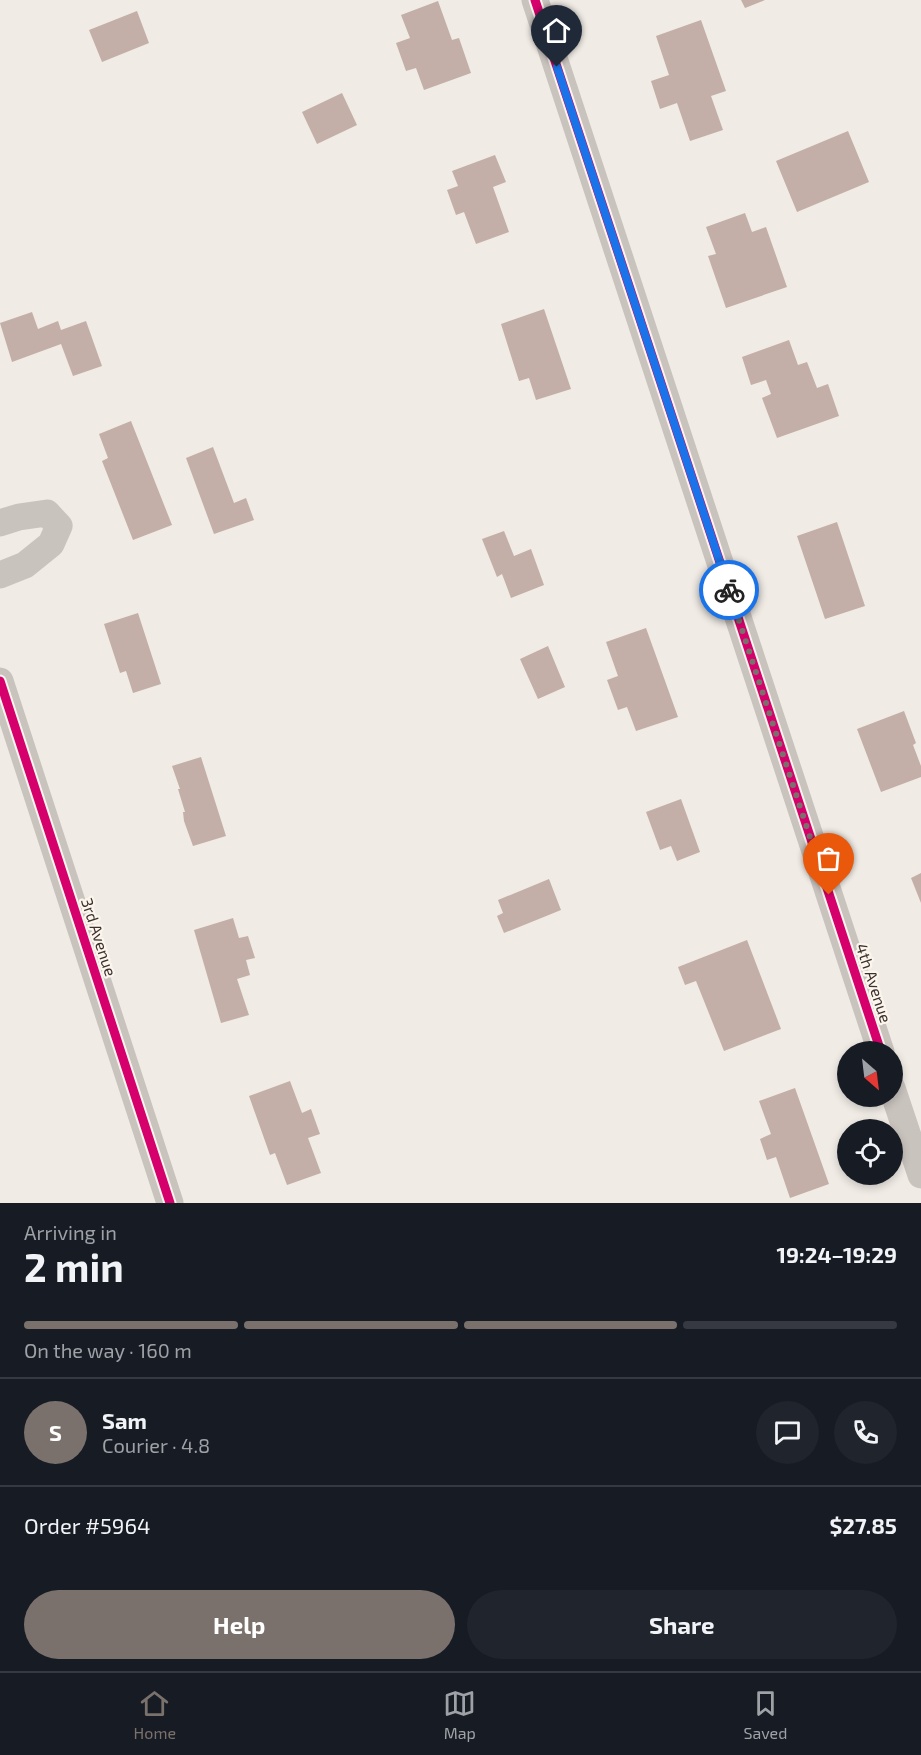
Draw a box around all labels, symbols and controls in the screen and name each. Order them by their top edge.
pin [531,5,582,67]
icon: home [540,14,573,47]
courier [699,560,759,620]
icon: bike [713,574,746,607]
pin [803,833,854,895]
icon: bag [812,842,845,875]
street label: 3rd Avenue [78,895,121,978]
street label: 4th Avenue [853,941,896,1025]
north arrow [837,1041,903,1107]
map controls [837,1041,903,1185]
button: locate [837,1119,903,1185]
text: Arriving in [24,1220,117,1244]
text: 19:24–19:29 [777,1241,897,1267]
text: 2 min [24,1243,124,1290]
text: On the way · 160 m [24,1338,192,1362]
button: chat [756,1401,819,1464]
button: phone [834,1401,897,1464]
text: Sam [102,1407,147,1433]
text: S [49,1419,62,1445]
text: Courier · 4.8 [102,1433,210,1457]
text: Order #5964 [24,1512,151,1538]
text: $27.85 [830,1512,897,1538]
button: Help [24,1590,455,1659]
button: Share [467,1590,897,1659]
tab: Home [134,1687,176,1742]
tab: Map [443,1687,476,1742]
tab: Saved [743,1687,787,1742]

